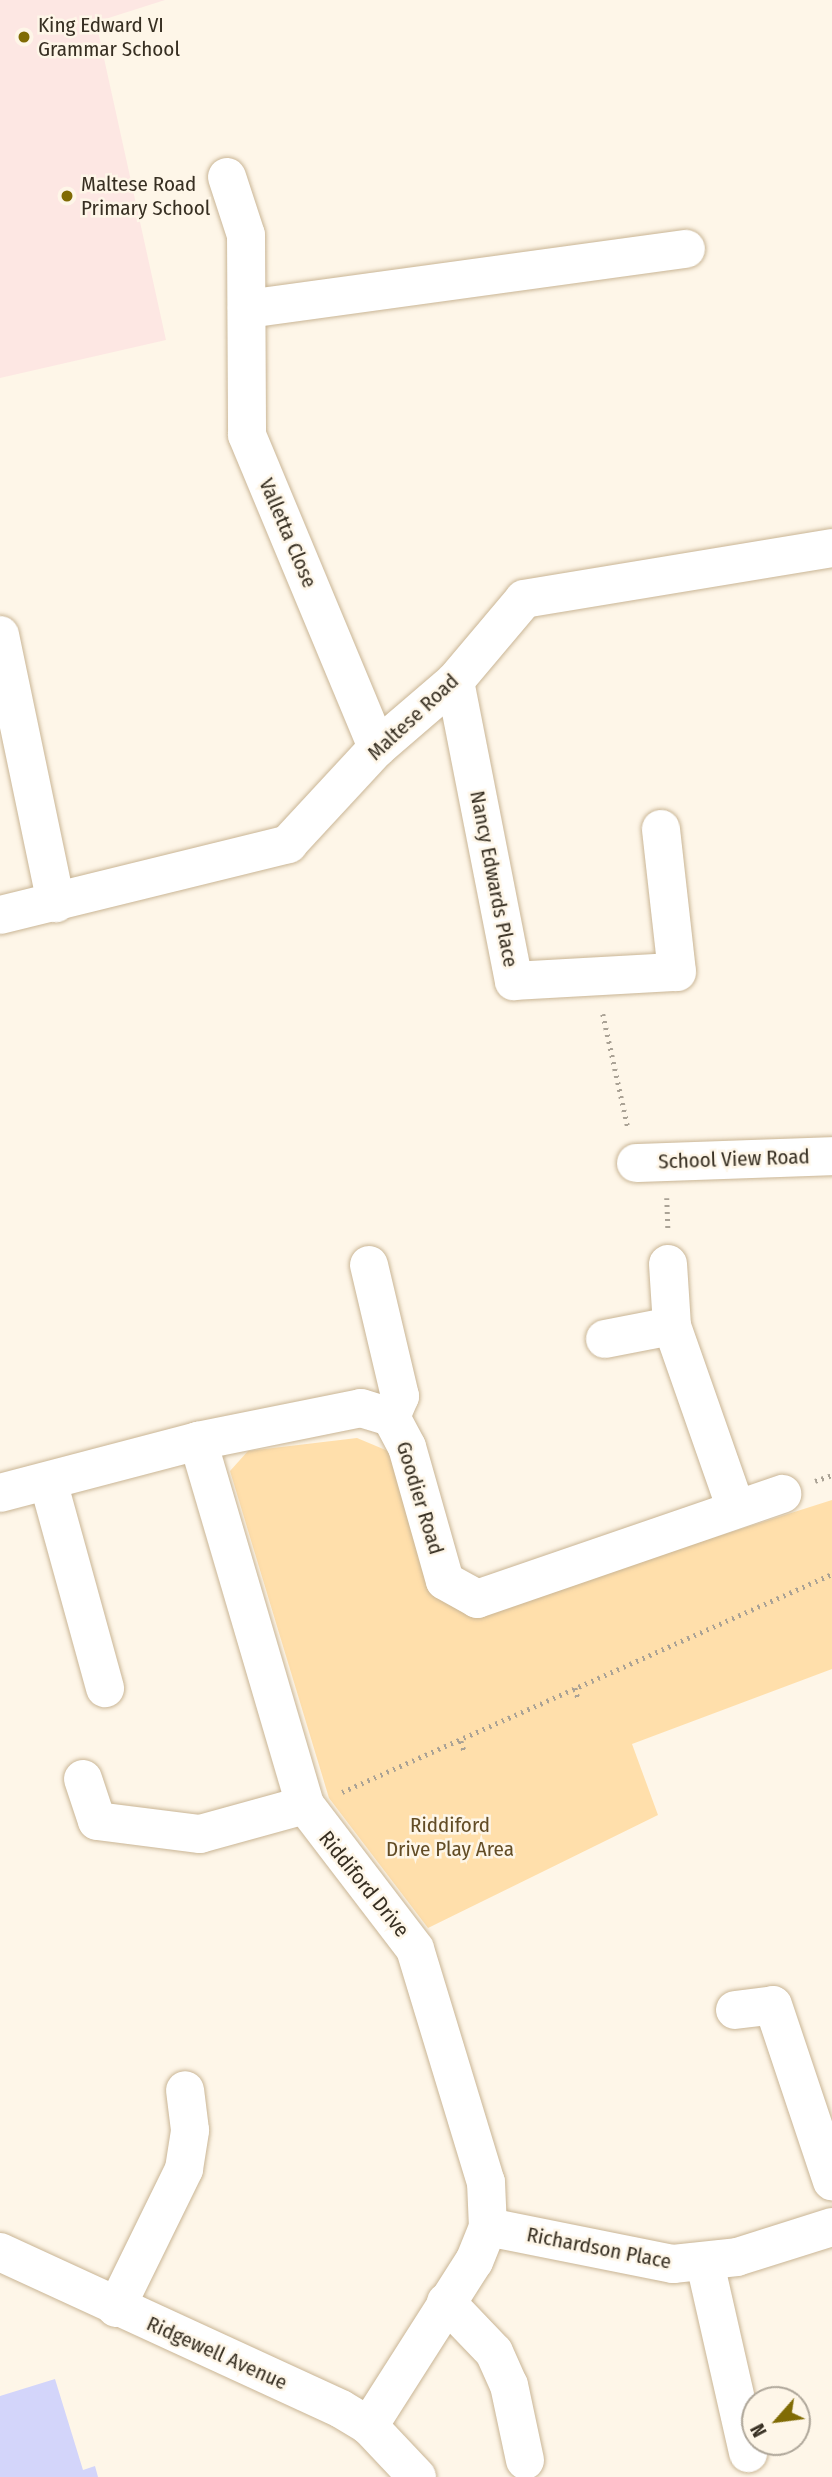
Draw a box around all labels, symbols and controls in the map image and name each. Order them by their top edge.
place label: King Edward VI Grammar School [38,12,180,62]
marker: King Edward VI Grammar School [16,29,32,45]
place label: Maltese Road Primary School [81,171,210,221]
marker: Maltese Road Primary School [59,188,75,204]
street label: Valletta Close [254,475,322,591]
street label: Maltese Road [362,668,464,766]
street label: Nancy Edwards Place [465,789,523,969]
street label: School View Road [658,1144,810,1174]
street label: Goodier Road [391,1438,449,1558]
park label: Riddiford Drive Play Area [386,1812,514,1862]
street label: Riddiford Drive [314,1826,414,1942]
street label: Richardson Place [525,2222,673,2274]
street label: Ridgewell Avenue [143,2311,291,2395]
north arrow [741,2386,811,2456]
text: N [746,2420,772,2441]

